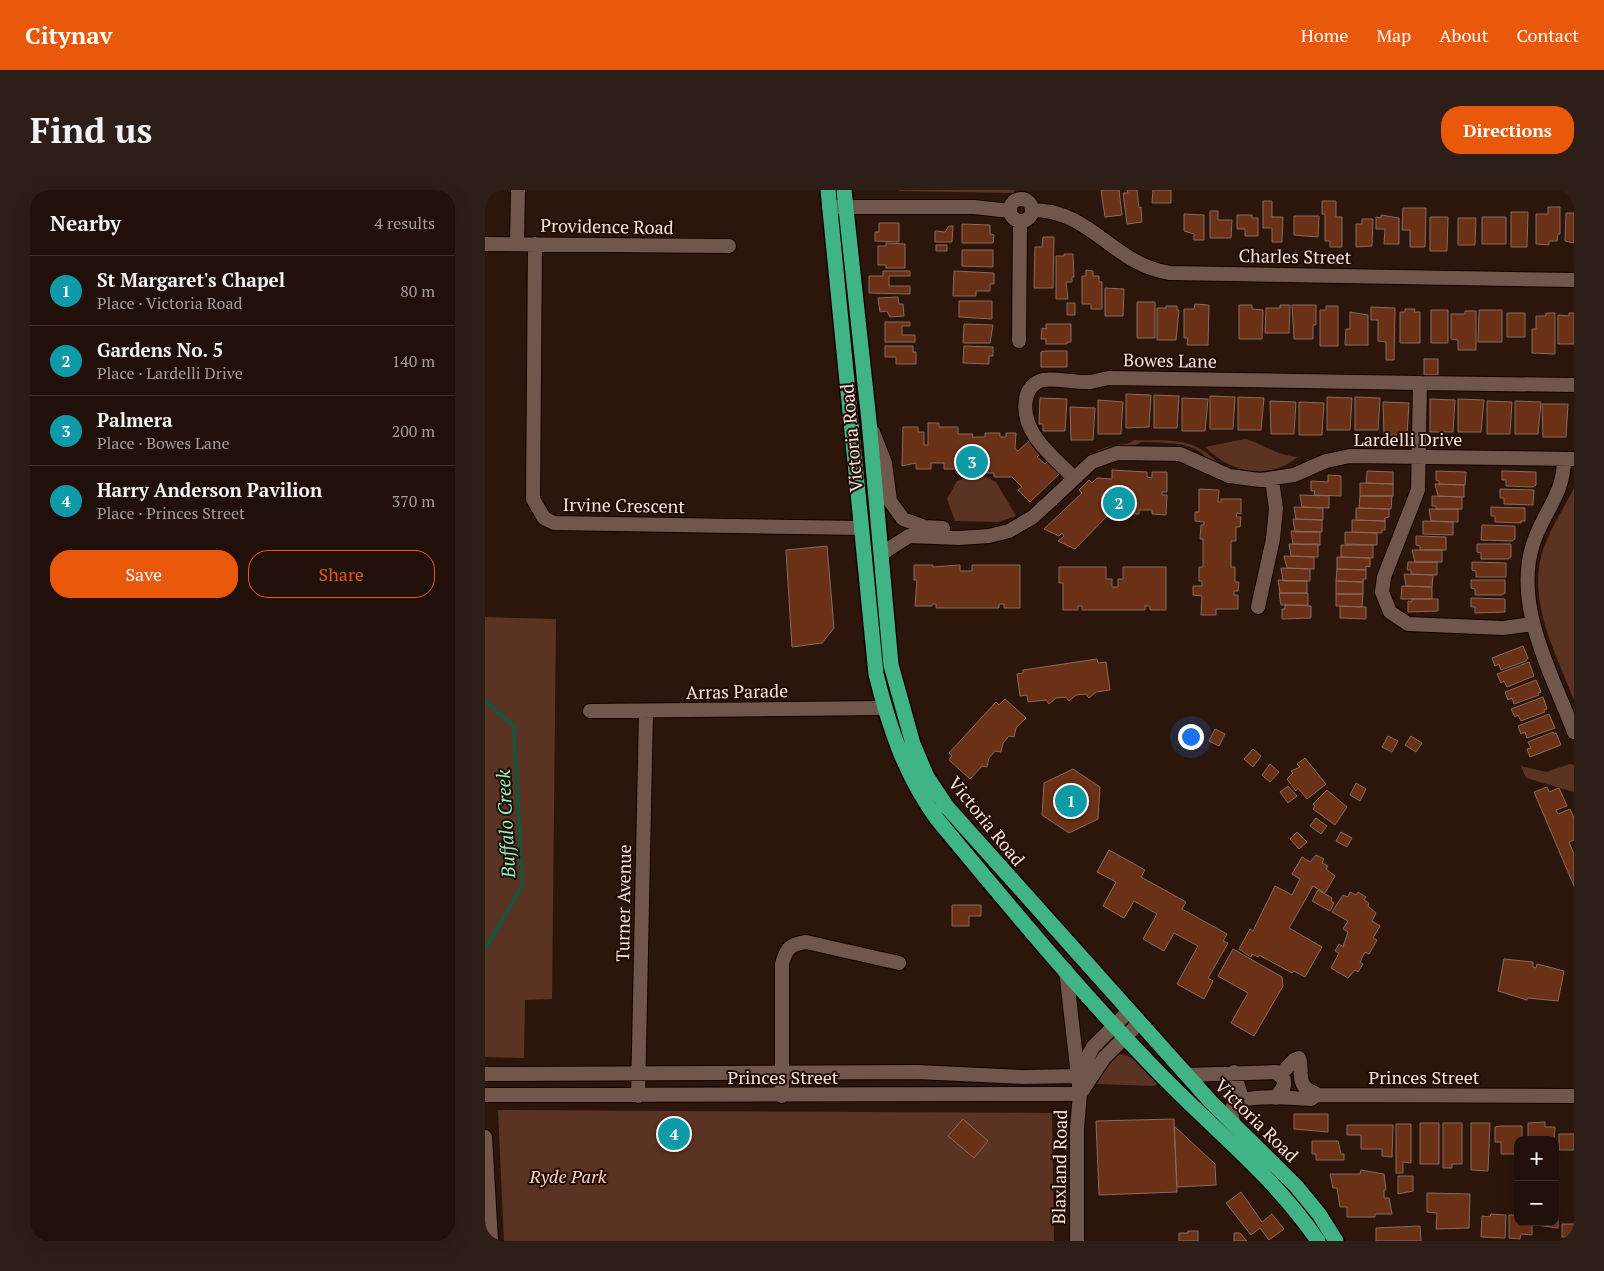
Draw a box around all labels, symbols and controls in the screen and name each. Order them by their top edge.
text: Citynav [25,19,112,51]
text: Home [1301,23,1348,47]
text: Map [1376,23,1411,47]
text: About [1439,23,1488,47]
text: Contact [1516,23,1579,47]
button: Directions [1441,106,1574,154]
text: Find us [30,107,152,153]
text: Nearby [50,209,121,237]
text: 4 results [375,212,435,234]
street label: Providence Road [540,213,674,239]
street label: Charles Street [1238,243,1352,269]
text: St Margaret's Chapel [97,267,285,292]
text: 1 [61,280,71,302]
text: 80 m [400,280,435,302]
text: Place · Victoria Road [97,292,242,314]
text: Gardens No. 5 [97,337,223,362]
street label: Bowes Lane [1123,347,1217,373]
text: 2 [61,350,71,372]
text: 140 m [392,350,435,372]
text: Place · Lardelli Drive [97,362,243,384]
street label: Victoria Road [834,383,868,493]
text: Palmera [97,407,172,432]
text: 3 [61,420,71,442]
text: 200 m [392,420,435,442]
street label: Lardelli Drive [1354,427,1462,451]
text: Place · Bowes Lane [97,432,230,454]
pin: 3 [956,443,988,481]
text: Harry Anderson Pavilion [97,477,322,502]
pin: 2 [1103,484,1135,522]
text: 4 [61,490,71,512]
text: 370 m [392,490,435,512]
street label: Irvine Crescent [563,492,686,518]
text: Place · Princes Street [97,502,245,524]
button: Save [50,550,238,598]
button: Share [248,550,435,598]
street label: Arras Parade [686,678,788,704]
your location [1178,724,1204,750]
water label: Buffalo Creek [490,768,520,880]
street label: Victoria Road [943,771,1031,871]
pin: 1 [1055,782,1087,820]
street label: Turner Avenue [610,844,636,962]
street label: Princes Street [727,1065,839,1089]
street label: Princes Street [1368,1065,1480,1089]
street label: Victoria Road [1210,1073,1304,1167]
street label: Blaxland Road [1046,1109,1072,1225]
pin: 4 [658,1115,690,1153]
map controls [1514,1136,1559,1226]
button: + [1514,1136,1559,1181]
park label: Ryde Park [529,1164,607,1188]
button: − [1514,1181,1559,1226]

